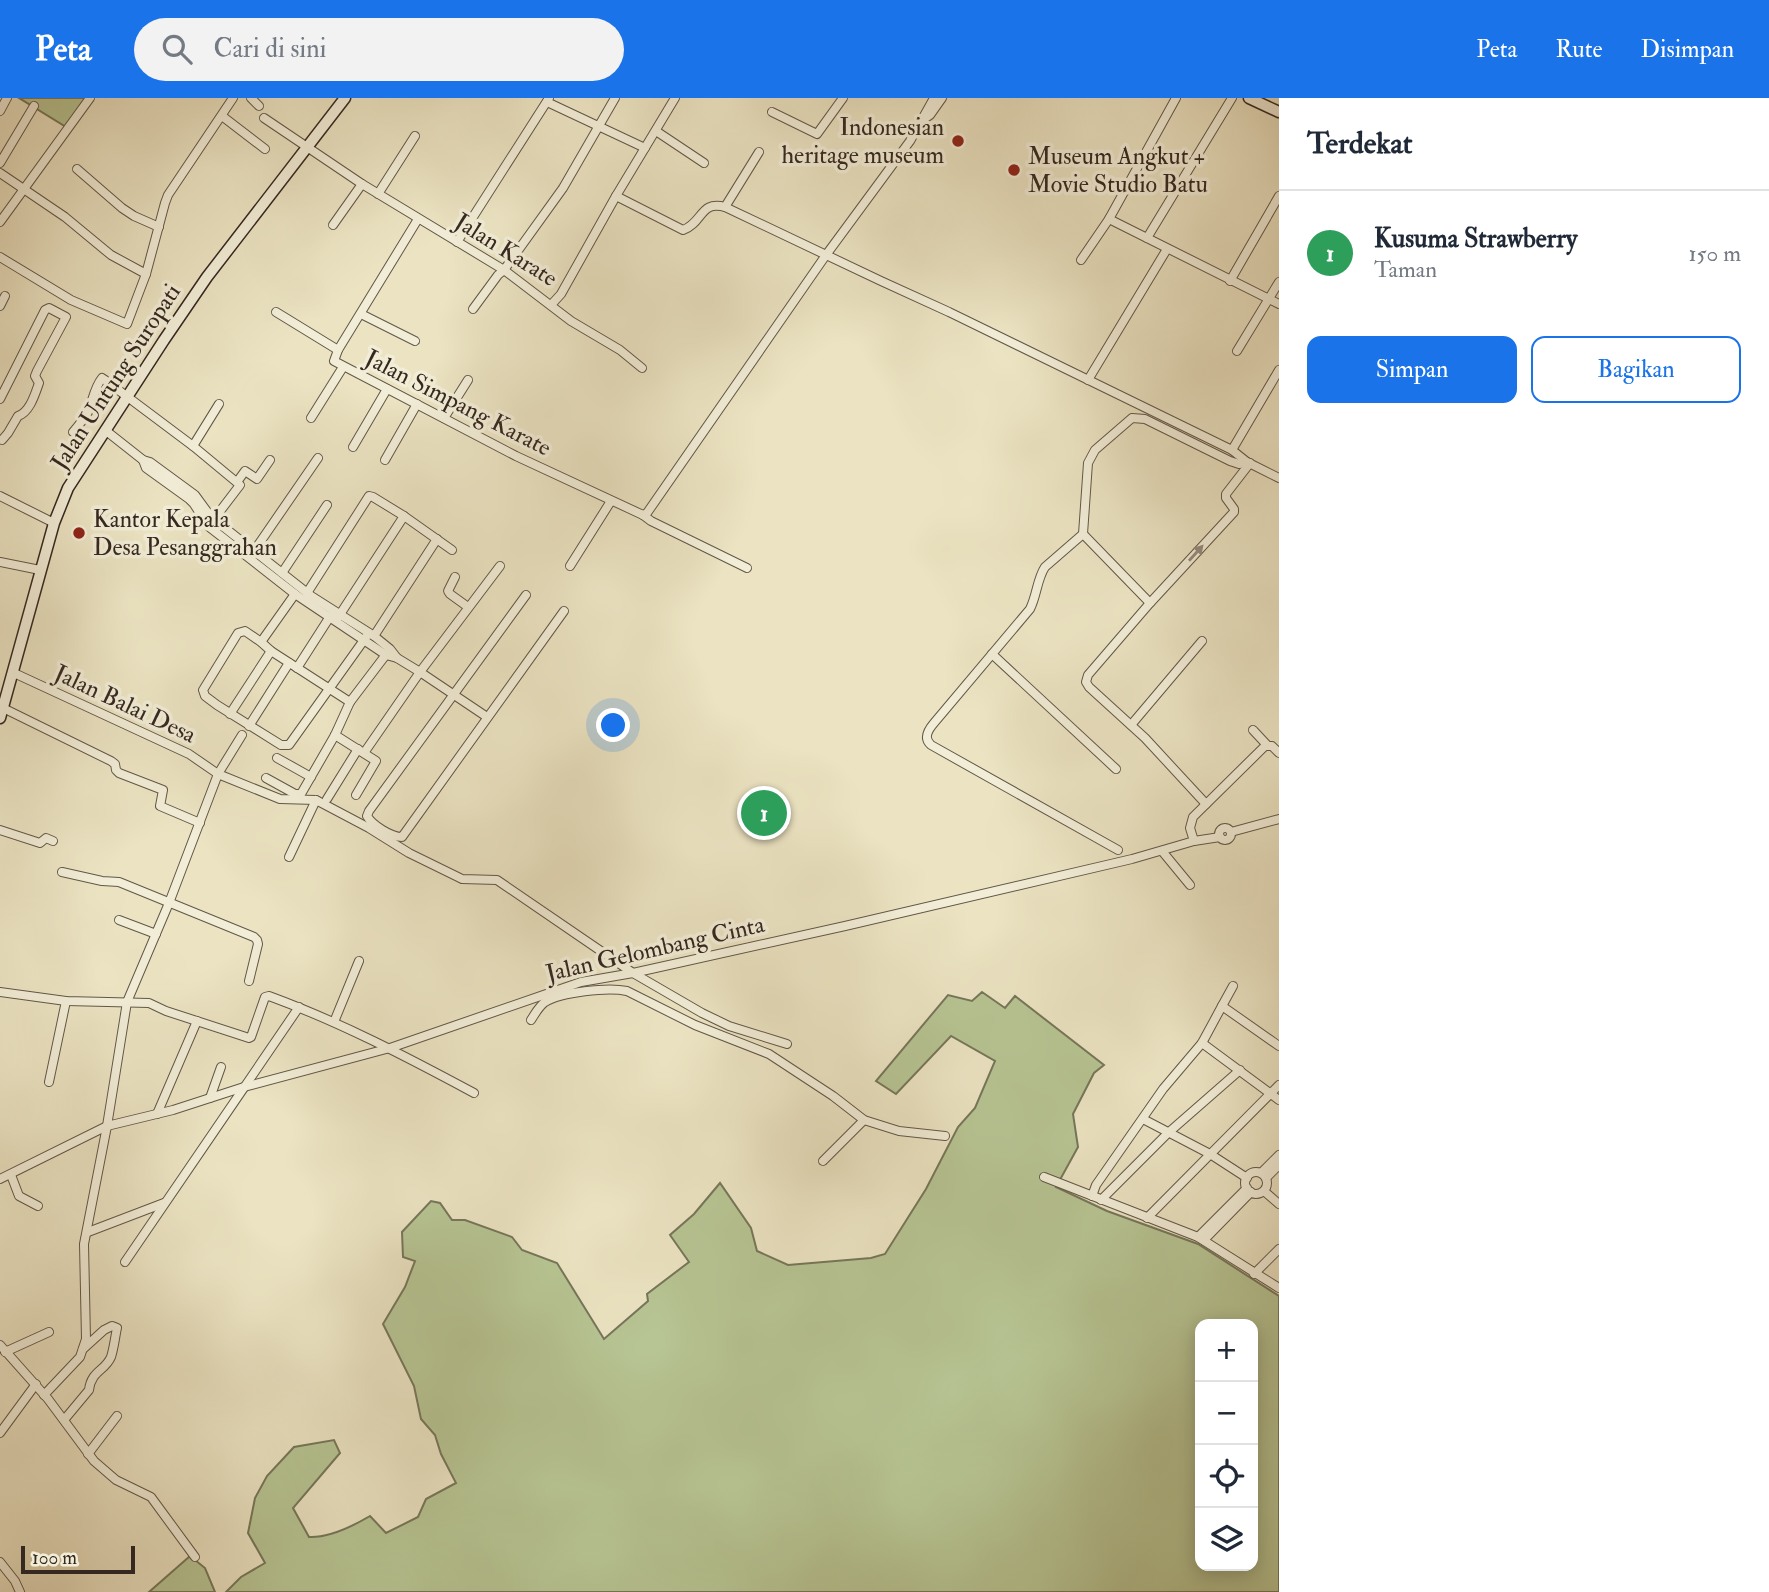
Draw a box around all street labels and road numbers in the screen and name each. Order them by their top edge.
street label: Jalan Karate [448,206,563,294]
street label: Jalan Untung Suropati [44,278,188,477]
street label: Jalan Simpang Karate [359,342,556,463]
street label: Jalan Balai Desa [48,657,202,751]
street label: Jalan Gelombang Cinta [542,909,768,989]

